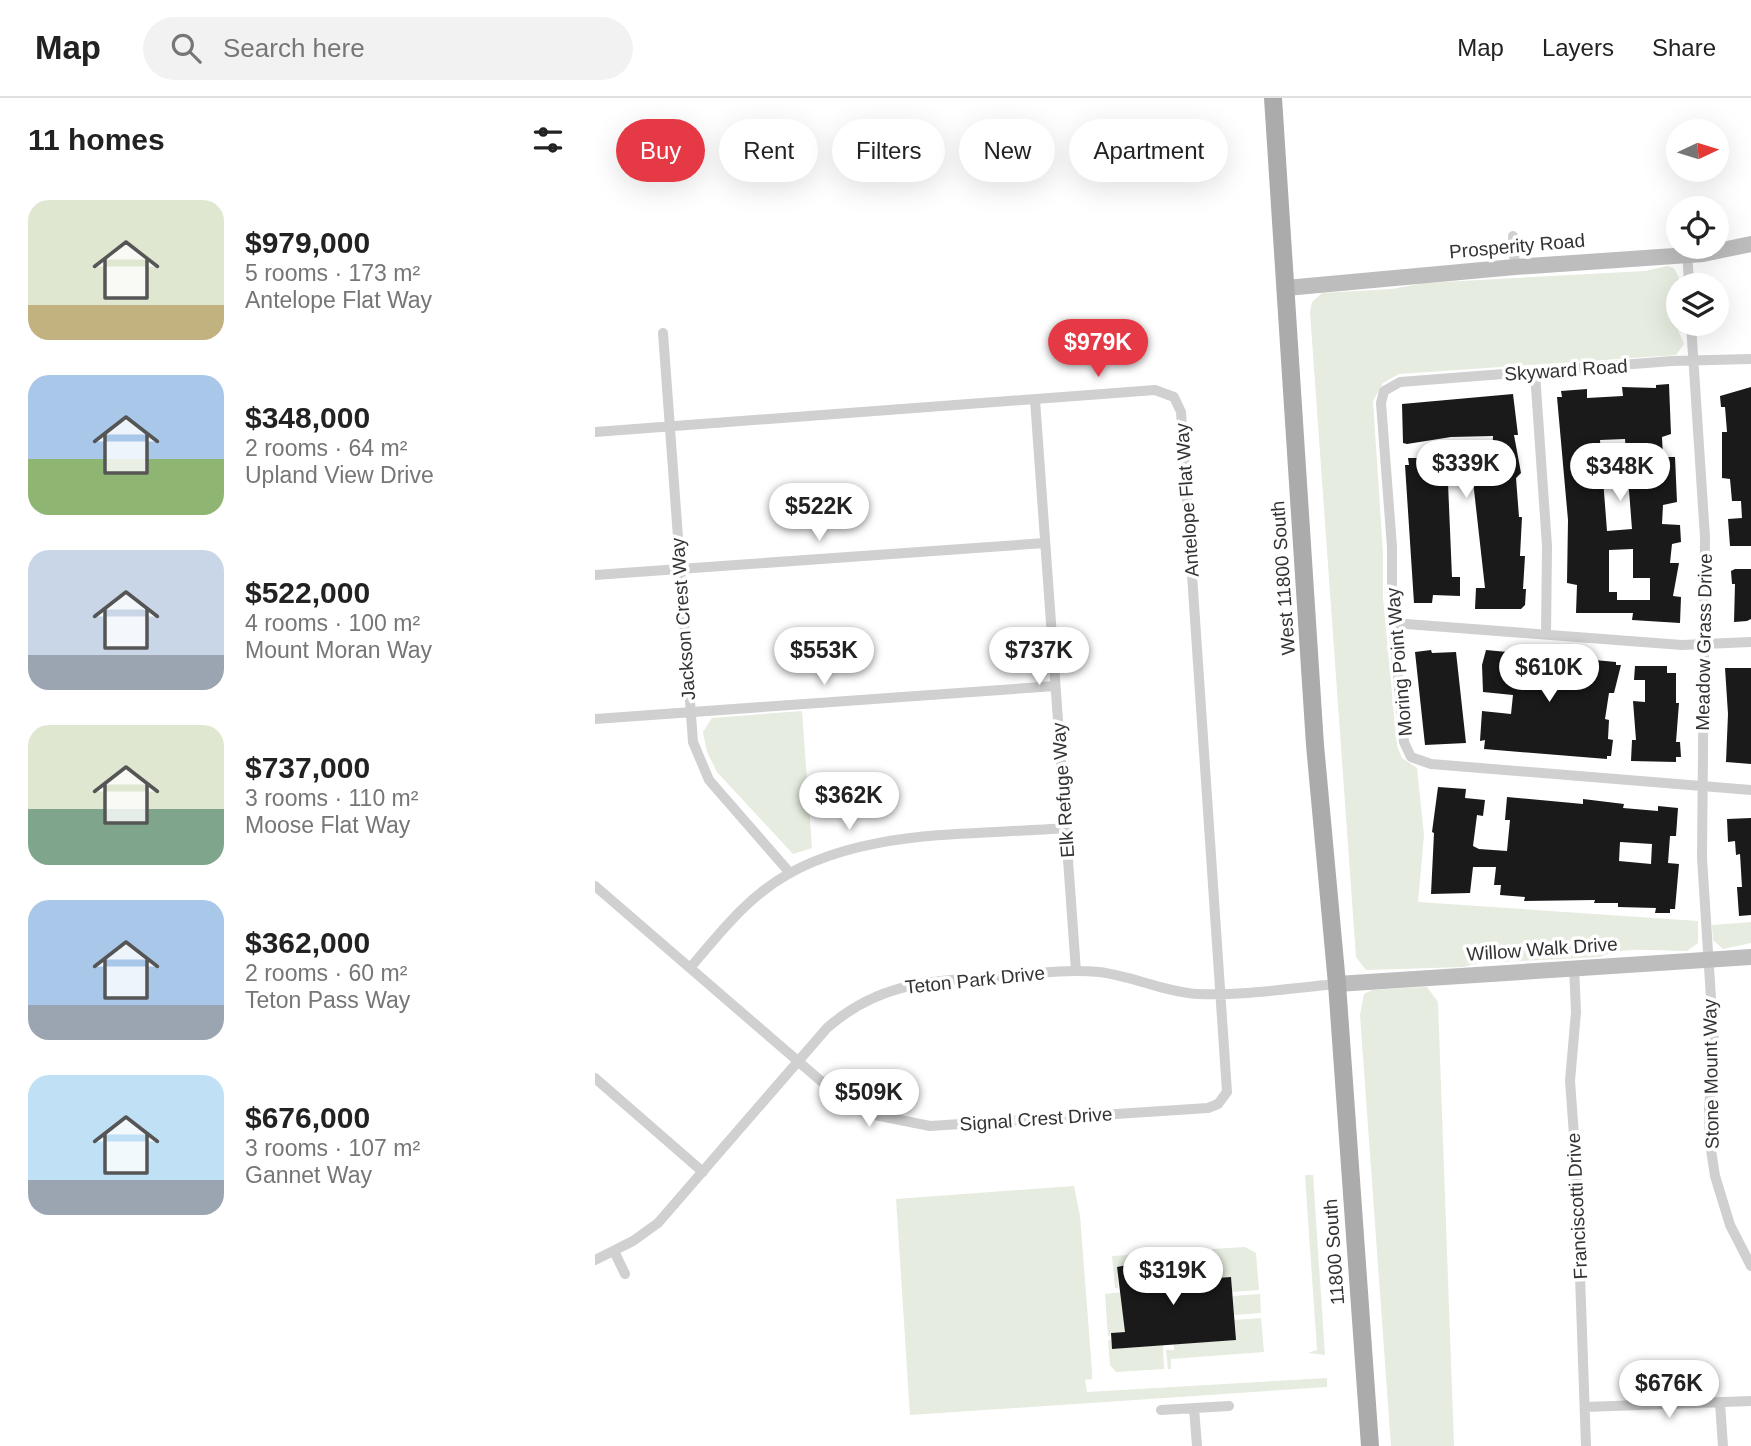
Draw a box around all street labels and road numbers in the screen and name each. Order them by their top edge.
street label: Prosperity Road [1448,230,1586,262]
street label: Skyward Road [1504,355,1628,385]
street label: Antelope Flat Way [1171,422,1203,578]
street label: West 11800 South [1267,500,1299,656]
street label: Jackson Crest Way [667,536,699,701]
street label: Meadow Grass Drive [1692,553,1716,731]
street label: Moring Point Way [1382,586,1416,737]
street label: Elk Refuge Way [1048,721,1078,858]
street label: Willow Walk Drive [1466,933,1618,965]
street label: Teton Park Drive [904,962,1046,998]
street label: Stone Mount Way [1699,998,1723,1149]
street label: Signal Crest Drive [959,1103,1113,1135]
street label: Franciscotti Drive [1563,1132,1591,1280]
street label: 11800 South [1320,1198,1348,1306]

